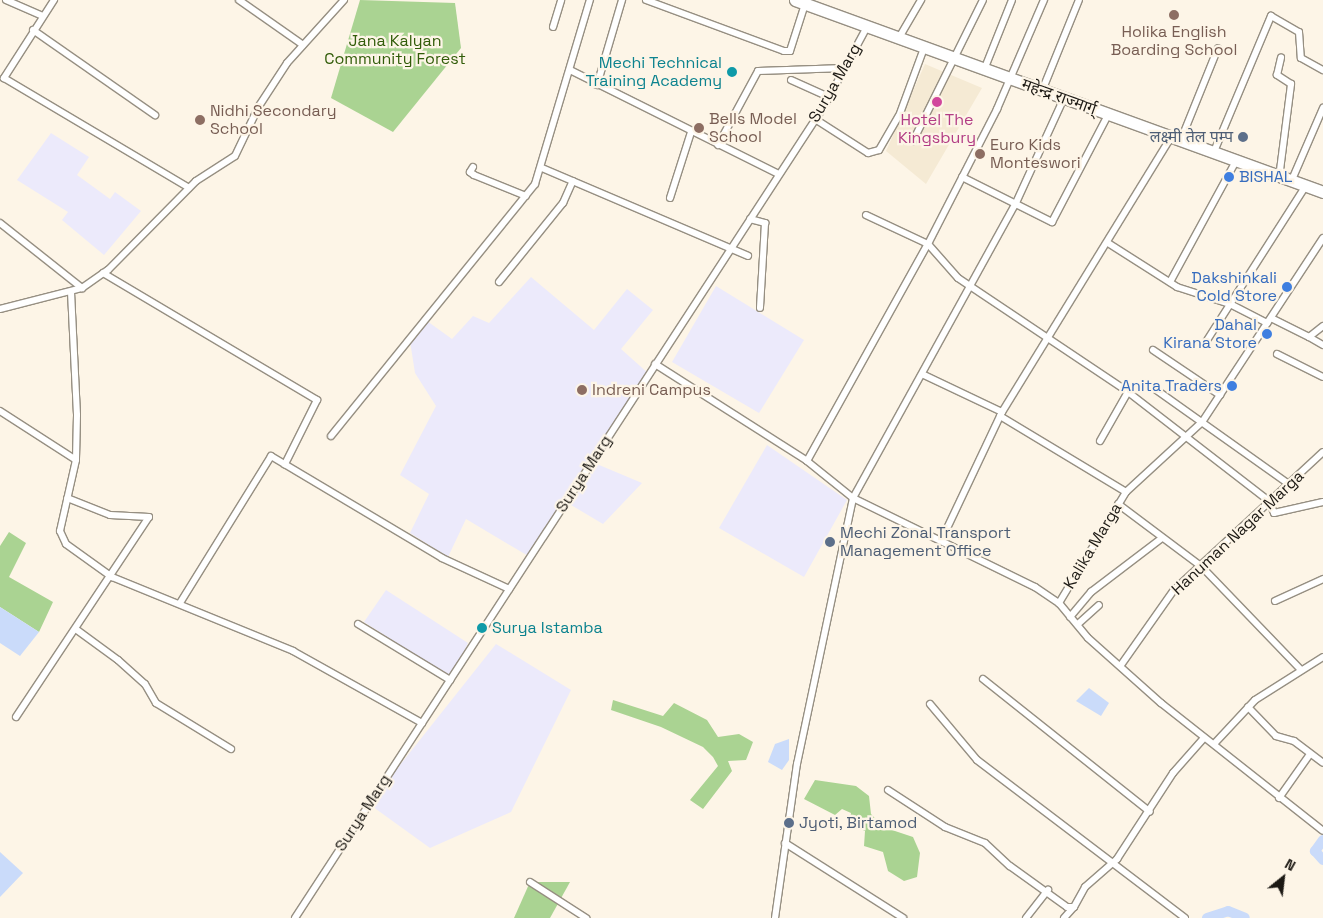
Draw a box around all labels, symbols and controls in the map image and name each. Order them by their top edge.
marker: Holika English Boarding School [1168,9,1180,21]
place label: Holika English Boarding School [1111,22,1237,60]
park label: Jana Kalyan Community Forest [324,31,466,69]
street label: Surya Marg [805,40,865,126]
place label: Mechi Technical Training Academy [585,53,722,91]
marker: Mechi Technical Training Academy [726,66,738,78]
street label: महेन्द्र राज्मार्ग् [1019,75,1099,119]
marker: Hotel The Kingsbury [931,96,943,108]
place label: Nidhi Secondary School [210,101,337,139]
place label: Bells Model School [709,109,797,147]
place label: Hotel The Kingsbury [898,110,976,148]
marker: Nidhi Secondary School [194,114,206,126]
marker: Bells Model School [693,122,705,134]
place label: लक्ष्मी तेल पम्प [1150,127,1233,147]
marker: लक्ष्मी तेल पम्प [1237,131,1249,143]
place label: Euro Kids Monteswori [990,135,1081,173]
marker: Euro Kids Monteswori [974,148,986,160]
place label: BISHAL [1239,167,1293,187]
marker: BISHAL [1223,171,1235,183]
place label: Dakshinkali Cold Store [1191,268,1277,306]
marker: Dakshinkali Cold Store [1281,281,1293,293]
place label: Dahal Kirana Store [1163,315,1257,353]
marker: Dahal Kirana Store [1261,328,1273,340]
place label: Anita Traders [1121,376,1222,396]
place label: Indreni Campus [592,380,711,400]
marker: Anita Traders [1226,380,1238,392]
marker: Indreni Campus [576,384,588,396]
street label: Surya Marg [552,432,616,516]
street label: Hanuman Nagar Marga [1168,467,1308,599]
street label: Kalika Marga [1060,500,1126,592]
place label: Mechi Zonal Transport Management Office [840,523,1012,561]
marker: Mechi Zonal Transport Management Office [824,536,836,548]
place label: Surya Istamba [492,618,603,638]
marker: Surya Istamba [476,622,488,634]
street label: Surya Marg [331,771,395,855]
place label: Jyoti, Birtamod [799,813,918,833]
marker: Jyoti, Birtamod [783,817,795,829]
north arrow [1258,853,1308,903]
text: N [1282,855,1299,875]

